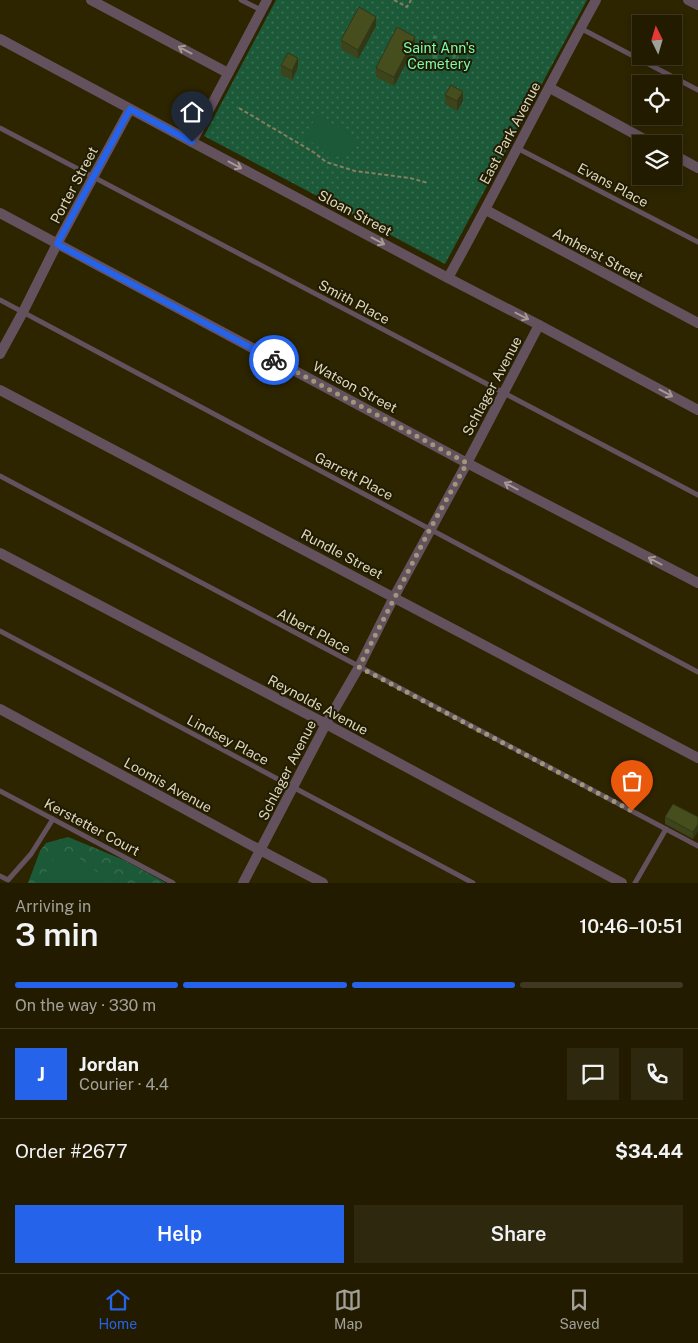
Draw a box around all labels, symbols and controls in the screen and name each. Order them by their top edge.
north arrow [632,15,682,65]
map controls [632,15,682,185]
park label: Saint Ann's Cemetery [403,40,475,72]
one-way arrow [178,45,193,54]
button: locate [632,75,682,125]
street label: East Park Avenue [476,79,544,187]
pin [171,91,213,142]
icon: home [178,98,206,126]
button: layers [632,135,682,185]
street label: Porter Street [47,144,101,226]
one-way arrow [227,160,242,170]
street label: Evans Place [575,160,651,210]
street label: Sloan Street [315,187,395,239]
street label: Amherst Street [550,224,646,286]
one-way arrow [371,236,386,246]
street label: Smith Place [316,277,392,327]
one-way arrow [514,312,529,321]
street label: Schlager Avenue [459,334,525,438]
courier [249,335,299,385]
icon: bike [260,346,288,374]
street label: Watson Street [310,358,400,416]
one-way arrow [658,388,673,398]
street label: Garrett Place [312,449,396,503]
one-way arrow [503,481,518,491]
street label: Rundle Street [298,526,386,582]
one-way arrow [648,556,663,565]
street label: Albert Place [275,605,353,657]
street label: Reynolds Avenue [265,672,371,738]
street label: Lindsey Place [184,712,272,768]
street label: Schlager Avenue [255,717,319,823]
street label: Loomis Avenue [121,754,215,816]
pin [611,760,653,811]
icon: bag [618,767,646,795]
street label: Kerstetter Court [42,795,142,859]
text: Arriving in [15,897,91,916]
text: 10:46–10:51 [579,915,683,937]
text: 3 min [15,916,99,953]
text: On the way · 330 m [15,996,156,1015]
button: chat [567,1048,619,1100]
button: phone [631,1048,683,1100]
text: Jordan [79,1053,139,1075]
text: J [37,1063,45,1085]
text: Courier · 4.4 [79,1075,169,1094]
text: Order #2677 [15,1140,128,1162]
text: $34.44 [615,1140,683,1162]
button: Help [15,1205,344,1263]
button: Share [354,1205,683,1263]
tab: Home [98,1286,137,1332]
tab: Map [334,1286,362,1332]
tab: Saved [559,1286,600,1332]

